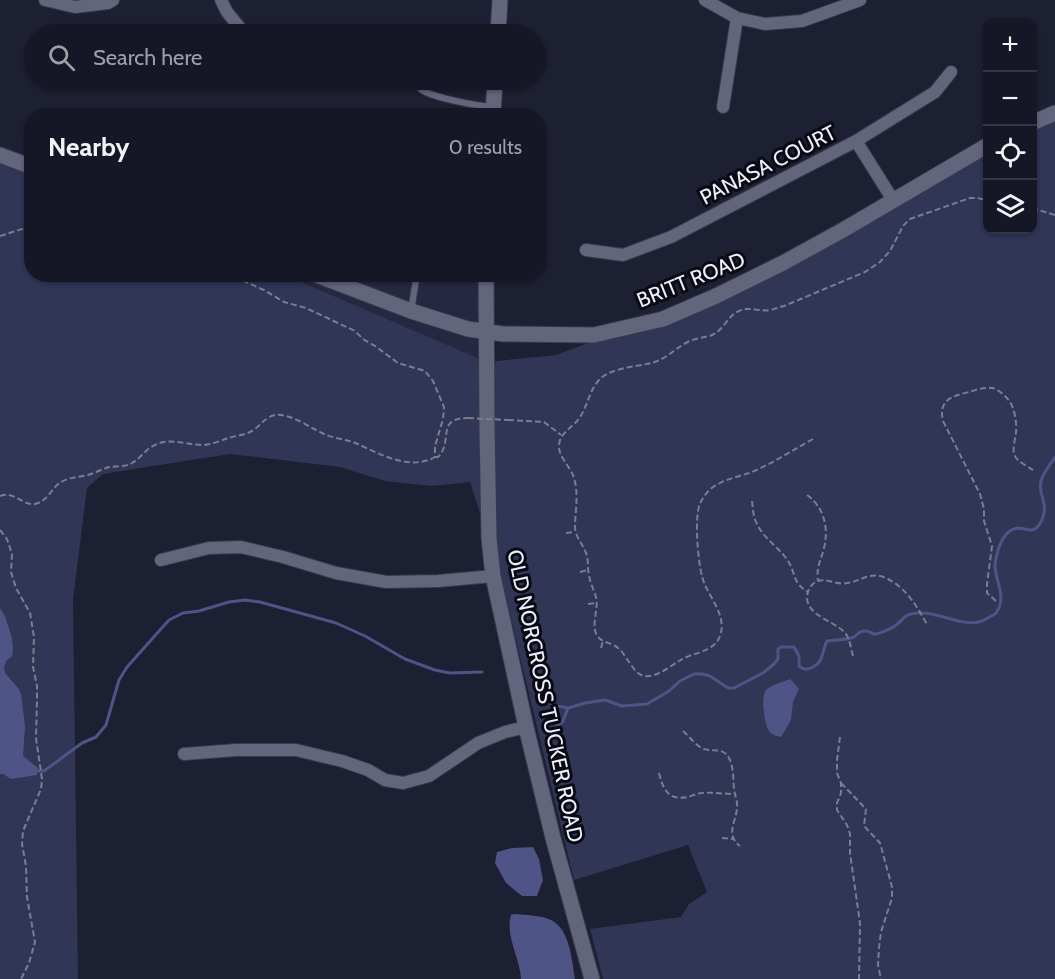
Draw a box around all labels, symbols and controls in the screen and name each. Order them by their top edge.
map controls [983,18,1037,234]
button: + [983,18,1037,72]
search box [24,24,546,90]
icon: search [45,41,78,74]
text: Search here [93,44,202,71]
button: − [983,72,1037,126]
street label: PANASA COURT [696,120,840,210]
button: locate [983,126,1037,180]
text: Nearby [48,131,129,163]
text: 0 results [449,135,522,159]
button: layers [983,180,1037,234]
street label: BRITT ROAD [633,247,749,313]
street label: OLD NORCROSS TUCKER ROAD [502,547,589,844]

